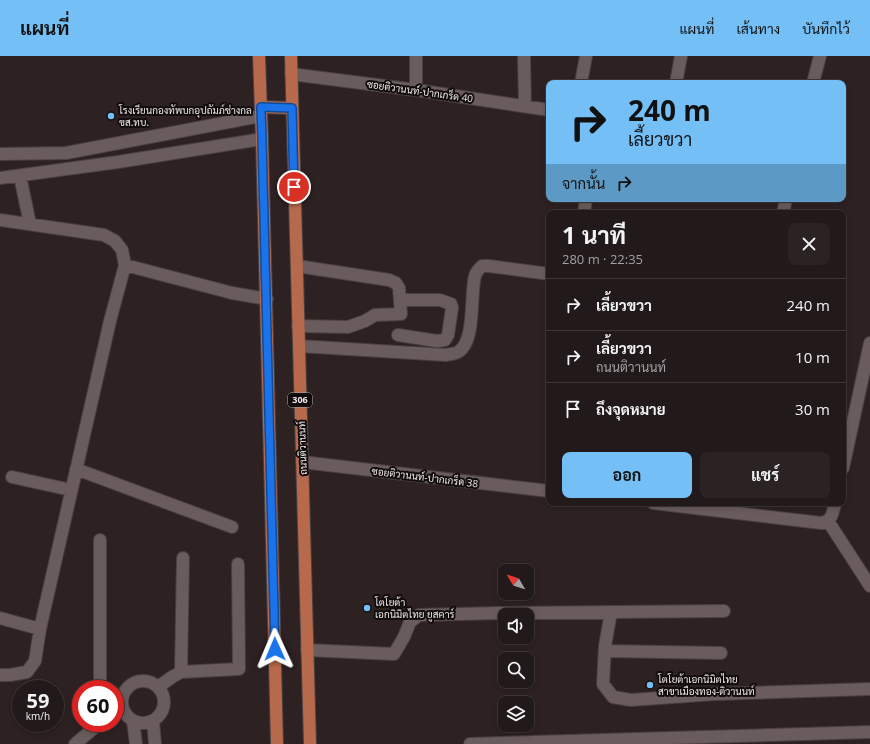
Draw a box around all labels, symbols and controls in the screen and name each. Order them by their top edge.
text: แผนที่ [20,15,69,41]
text: แผนที่ [679,19,714,38]
text: เส้นทาง [736,19,780,38]
text: บันทึกไว้ [802,19,850,38]
street label: ซอยติวานนท์-ปากเกร็ด 40 [366,77,474,105]
text: 240 m [628,91,711,129]
icon: right [562,96,614,148]
place label: โรงเรียนกองทัพบกอุปถัมภ์ช่างกล ขส.ทบ. [118,103,252,129]
marker: โรงเรียนกองทัพบกอุปถัมภ์ช่างกล ขส.ทบ. [106,111,116,121]
text: เลี้ยวขวา [628,127,692,151]
pin [277,170,311,204]
icon: right [613,172,635,194]
text: จากนั้น [562,173,605,193]
icon: arrive [283,176,305,198]
text: 1 นาที [562,218,626,251]
button: close [788,223,830,265]
text: 280 m · 22:35 [562,250,643,268]
icon: right [562,294,584,316]
text: เลี้ยวขวา [596,295,652,315]
text: 240 m [786,295,830,315]
text: เลี้ยวขวา [596,338,652,358]
icon: right [562,346,584,368]
text: 10 m [795,347,830,367]
text: ถนนติวานนท์ [596,358,666,376]
road number: 306 [288,393,312,407]
icon: arrive [562,398,584,420]
text: ถึงจุดหมาย [596,399,666,419]
text: 30 m [795,399,830,419]
street label: ถนนติวานนท์ [294,421,310,475]
button: ออก [562,452,692,498]
button: แชร์ [700,452,830,498]
street label: ซอยติวานนท์-ปากเกร็ด 38 [371,464,479,491]
north arrow [498,564,534,600]
map controls [498,564,534,732]
place label: โตโยต้า เอกนิมิตไทย ยูสคาร์ [374,595,454,622]
marker: โตโยต้า เอกนิมิตไทย ยูสคาร์ [362,603,372,613]
button: sound [498,608,534,644]
position arrow [254,628,296,670]
button: search [498,652,534,688]
place label: โตโยต้าเอกนิมิตไทย สาขาเมืองทอง-ติวานนท์ [657,672,755,698]
speed limit sign: 60 [72,680,124,732]
marker: โตโยต้าเอกนิมิตไทย สาขาเมืองทอง-ติวานนท์ [645,680,655,690]
text: 59 [27,687,49,714]
button: layers [498,696,534,732]
text: km/h [26,709,50,723]

